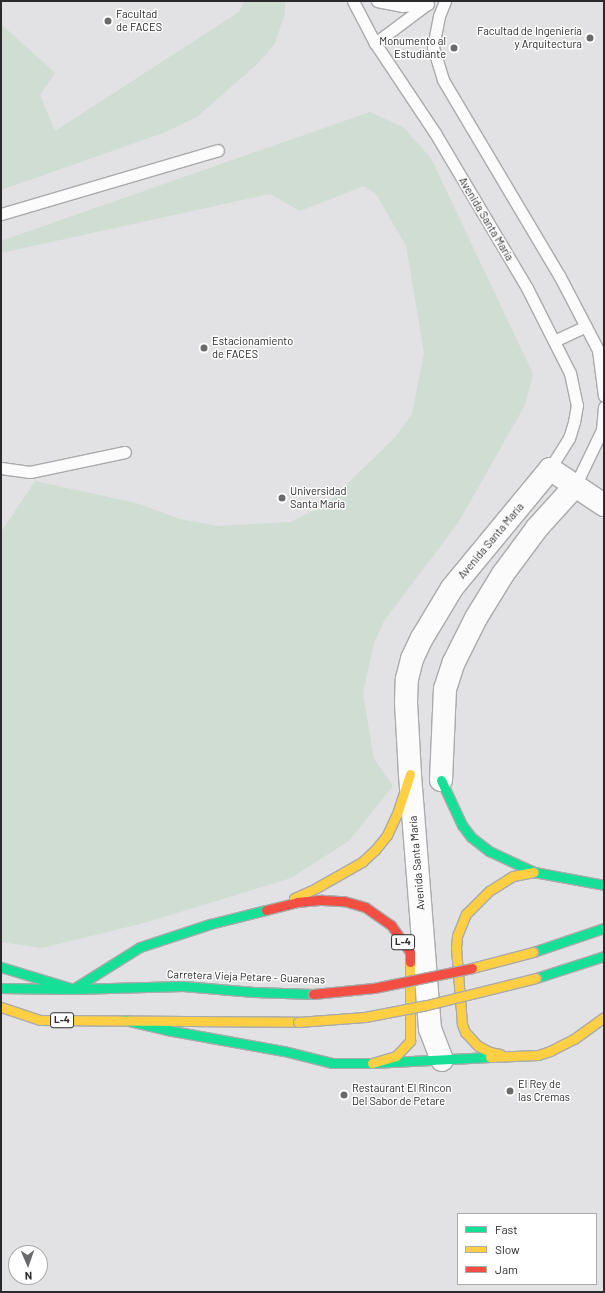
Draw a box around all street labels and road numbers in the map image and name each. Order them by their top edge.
street label: Avenida Santa María [456,175,516,263]
street label: Avenida Santa María [455,500,527,582]
street label: Avenida Santa María [406,815,428,911]
road number: L-4 [391,934,415,950]
street label: Carretera Vieja Petare - Guarenas [167,968,325,986]
road number: L-4 [50,1012,74,1028]

